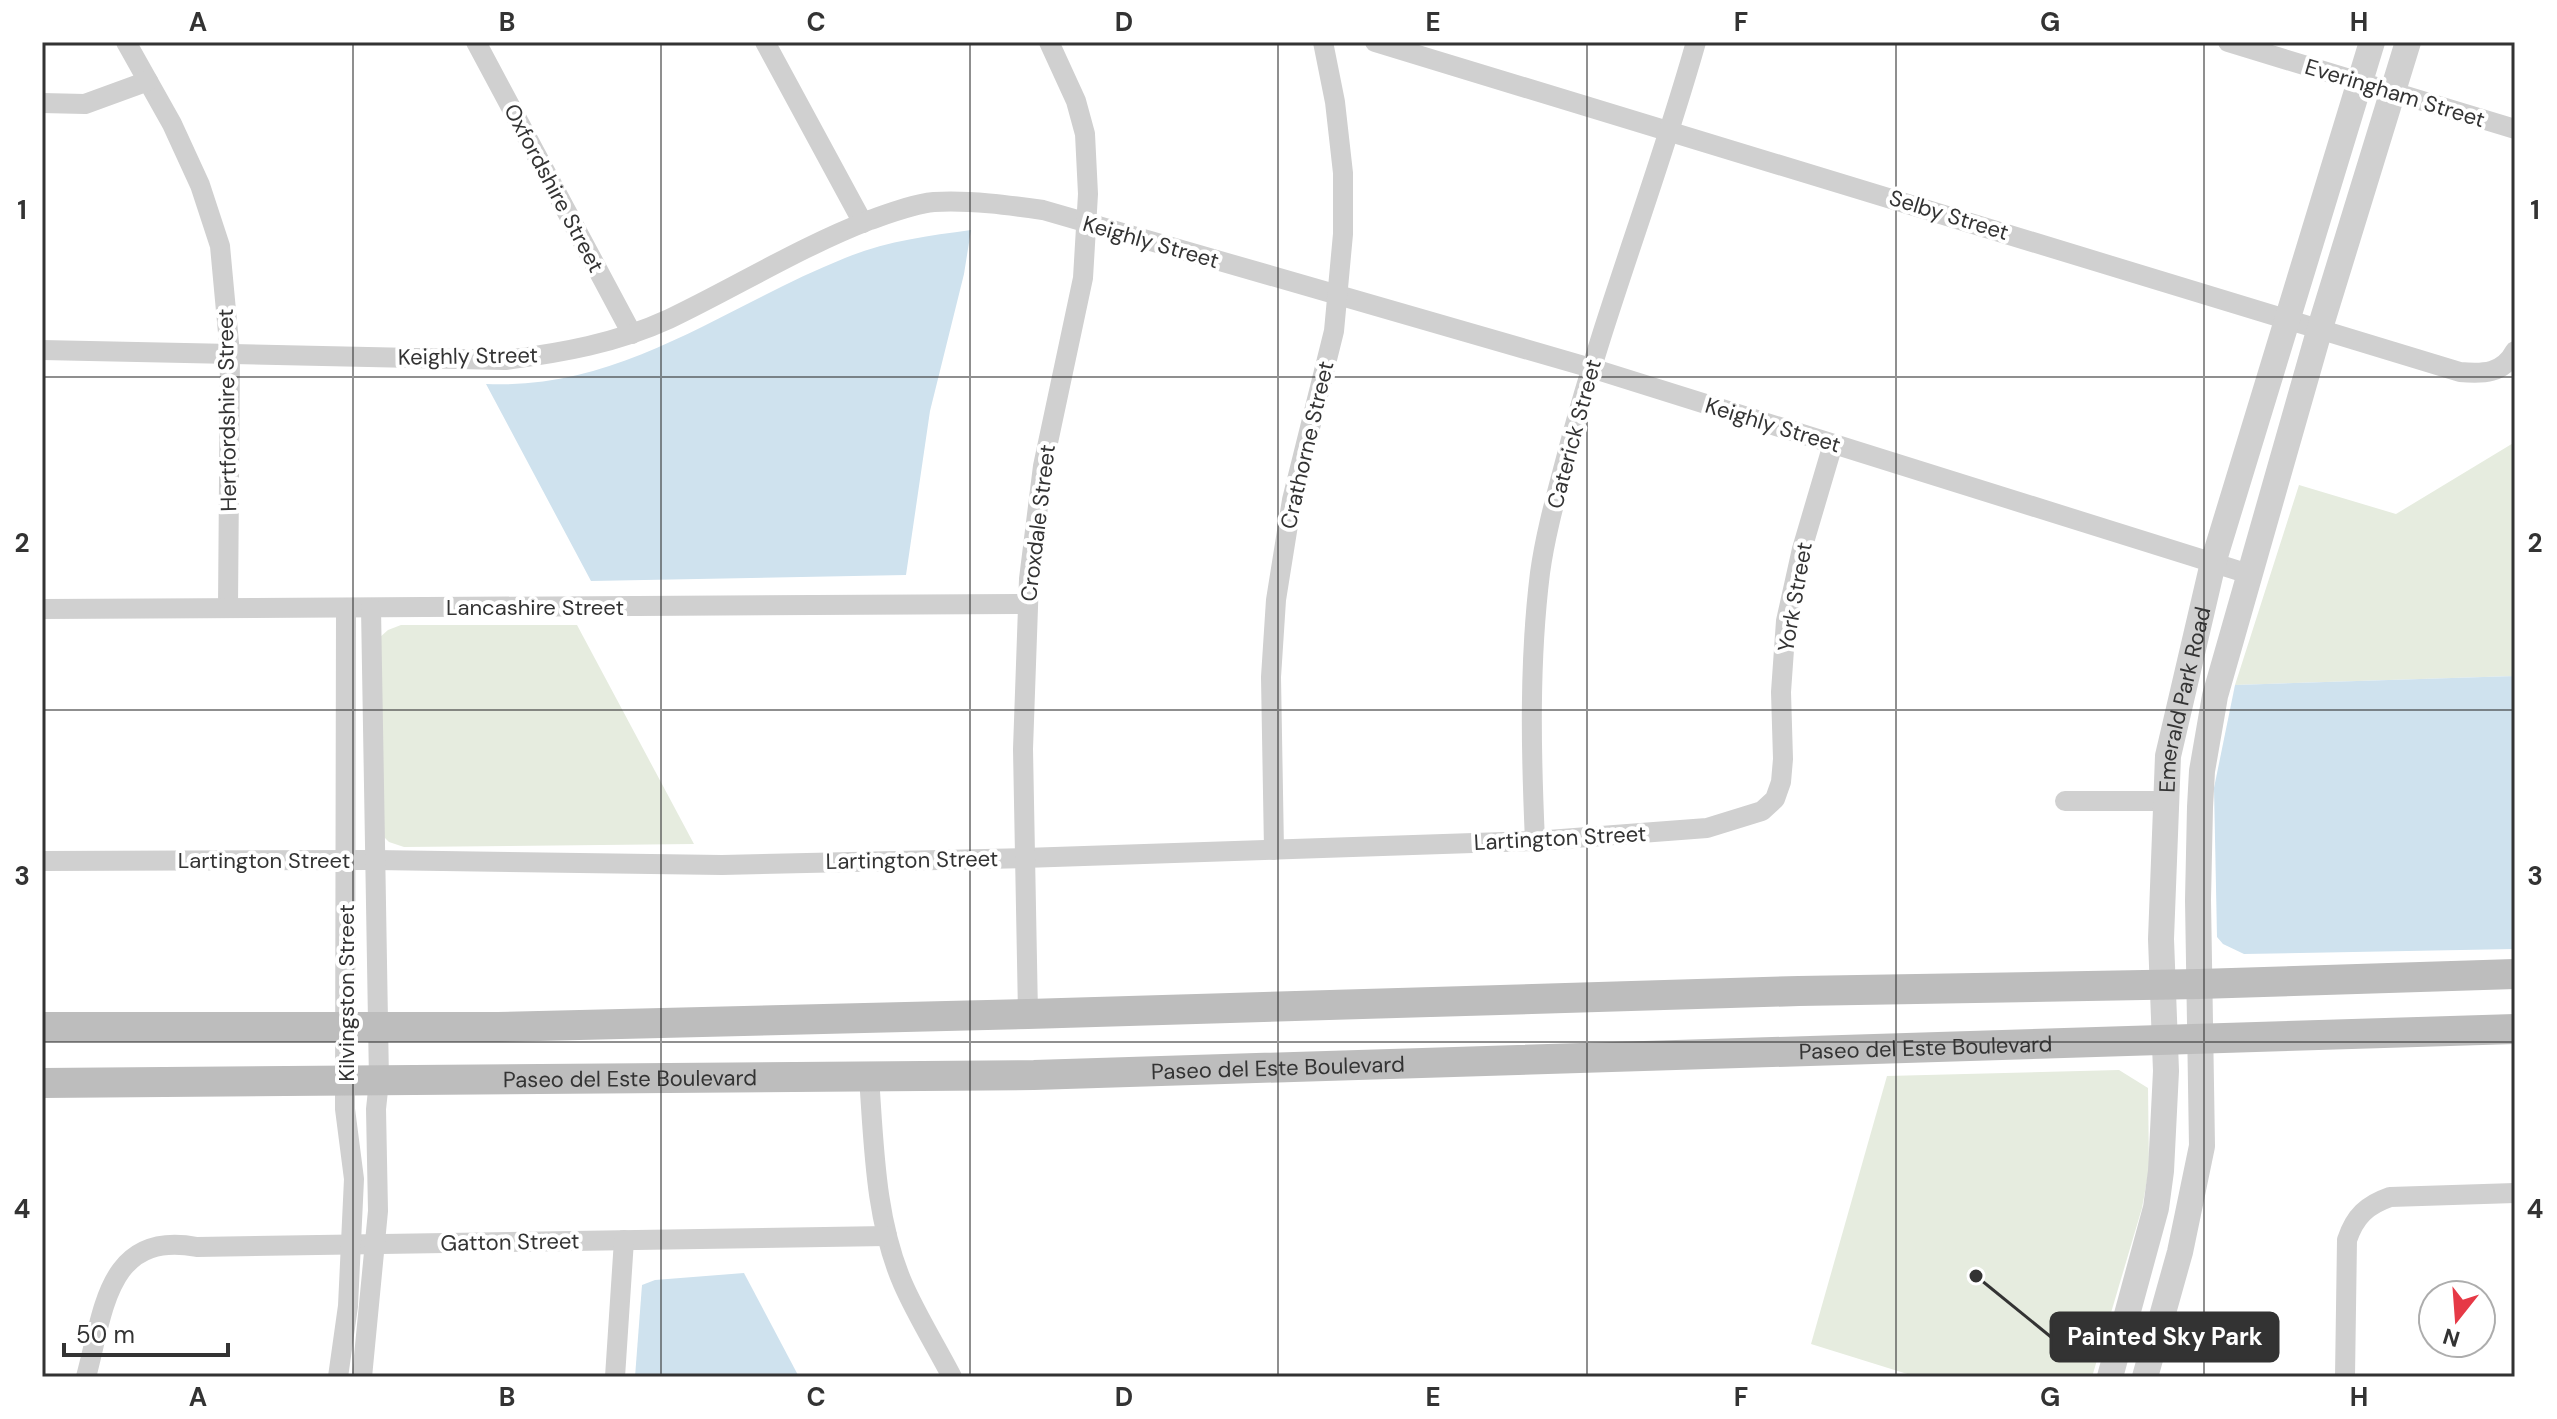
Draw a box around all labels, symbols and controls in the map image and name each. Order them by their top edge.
text: A [189,5,207,39]
text: B [499,5,515,39]
text: C [806,5,826,39]
text: D [1115,5,1133,39]
text: E [1425,5,1441,39]
text: F [1734,5,1748,39]
text: G [2040,5,2060,39]
text: H [2350,5,2368,39]
street label: Everingham Street [2301,52,2489,134]
street label: Oxfordshire Street [497,99,611,277]
street label: Selby Street [1886,183,2012,247]
text: 1 [17,193,27,227]
text: 1 [2530,193,2540,227]
street label: Keighly Street [1080,209,1222,275]
street label: Hertfordshire Street [211,308,243,512]
street label: Keighly Street [398,340,538,372]
street label: Caterick Street [1540,356,1608,512]
street label: Crathorne Street [1274,358,1340,532]
street label: Keighly Street [1702,391,1844,459]
street label: Croxdale Street [1014,443,1062,603]
text: 2 [14,526,30,560]
text: 2 [2527,526,2543,560]
street label: York Street [1771,540,1819,654]
street label: Lancashire Street [446,593,624,622]
street label: Emerald Park Road [2152,604,2217,793]
street label: Lartington Street [1473,819,1647,857]
street label: Lartington Street [825,844,999,876]
street label: Lartington Street [178,846,350,875]
text: 3 [14,859,30,893]
text: 3 [2527,859,2543,893]
street label: Kilvingston Street [332,904,361,1082]
street label: Paseo del Este Boulevard [1798,1029,2053,1066]
street label: Paseo del Este Boulevard [1151,1049,1405,1086]
street label: Paseo del Este Boulevard [503,1063,757,1094]
text: 4 [14,1192,30,1226]
text: 4 [2527,1192,2543,1226]
street label: Gatton Street [440,1226,580,1258]
north arrow [2417,1279,2497,1359]
scale bar [64,1307,228,1357]
callout: Painted Sky Park [2051,1313,2278,1361]
text: 50 m [76,1319,135,1350]
text: Painted Sky Park [2067,1321,2263,1352]
text: N [2439,1321,2463,1354]
text: A [189,1380,207,1414]
text: B [499,1380,515,1414]
text: C [806,1380,826,1414]
text: D [1115,1380,1133,1414]
text: E [1425,1380,1441,1414]
text: F [1734,1380,1748,1414]
text: G [2040,1380,2060,1414]
text: H [2350,1380,2368,1414]

